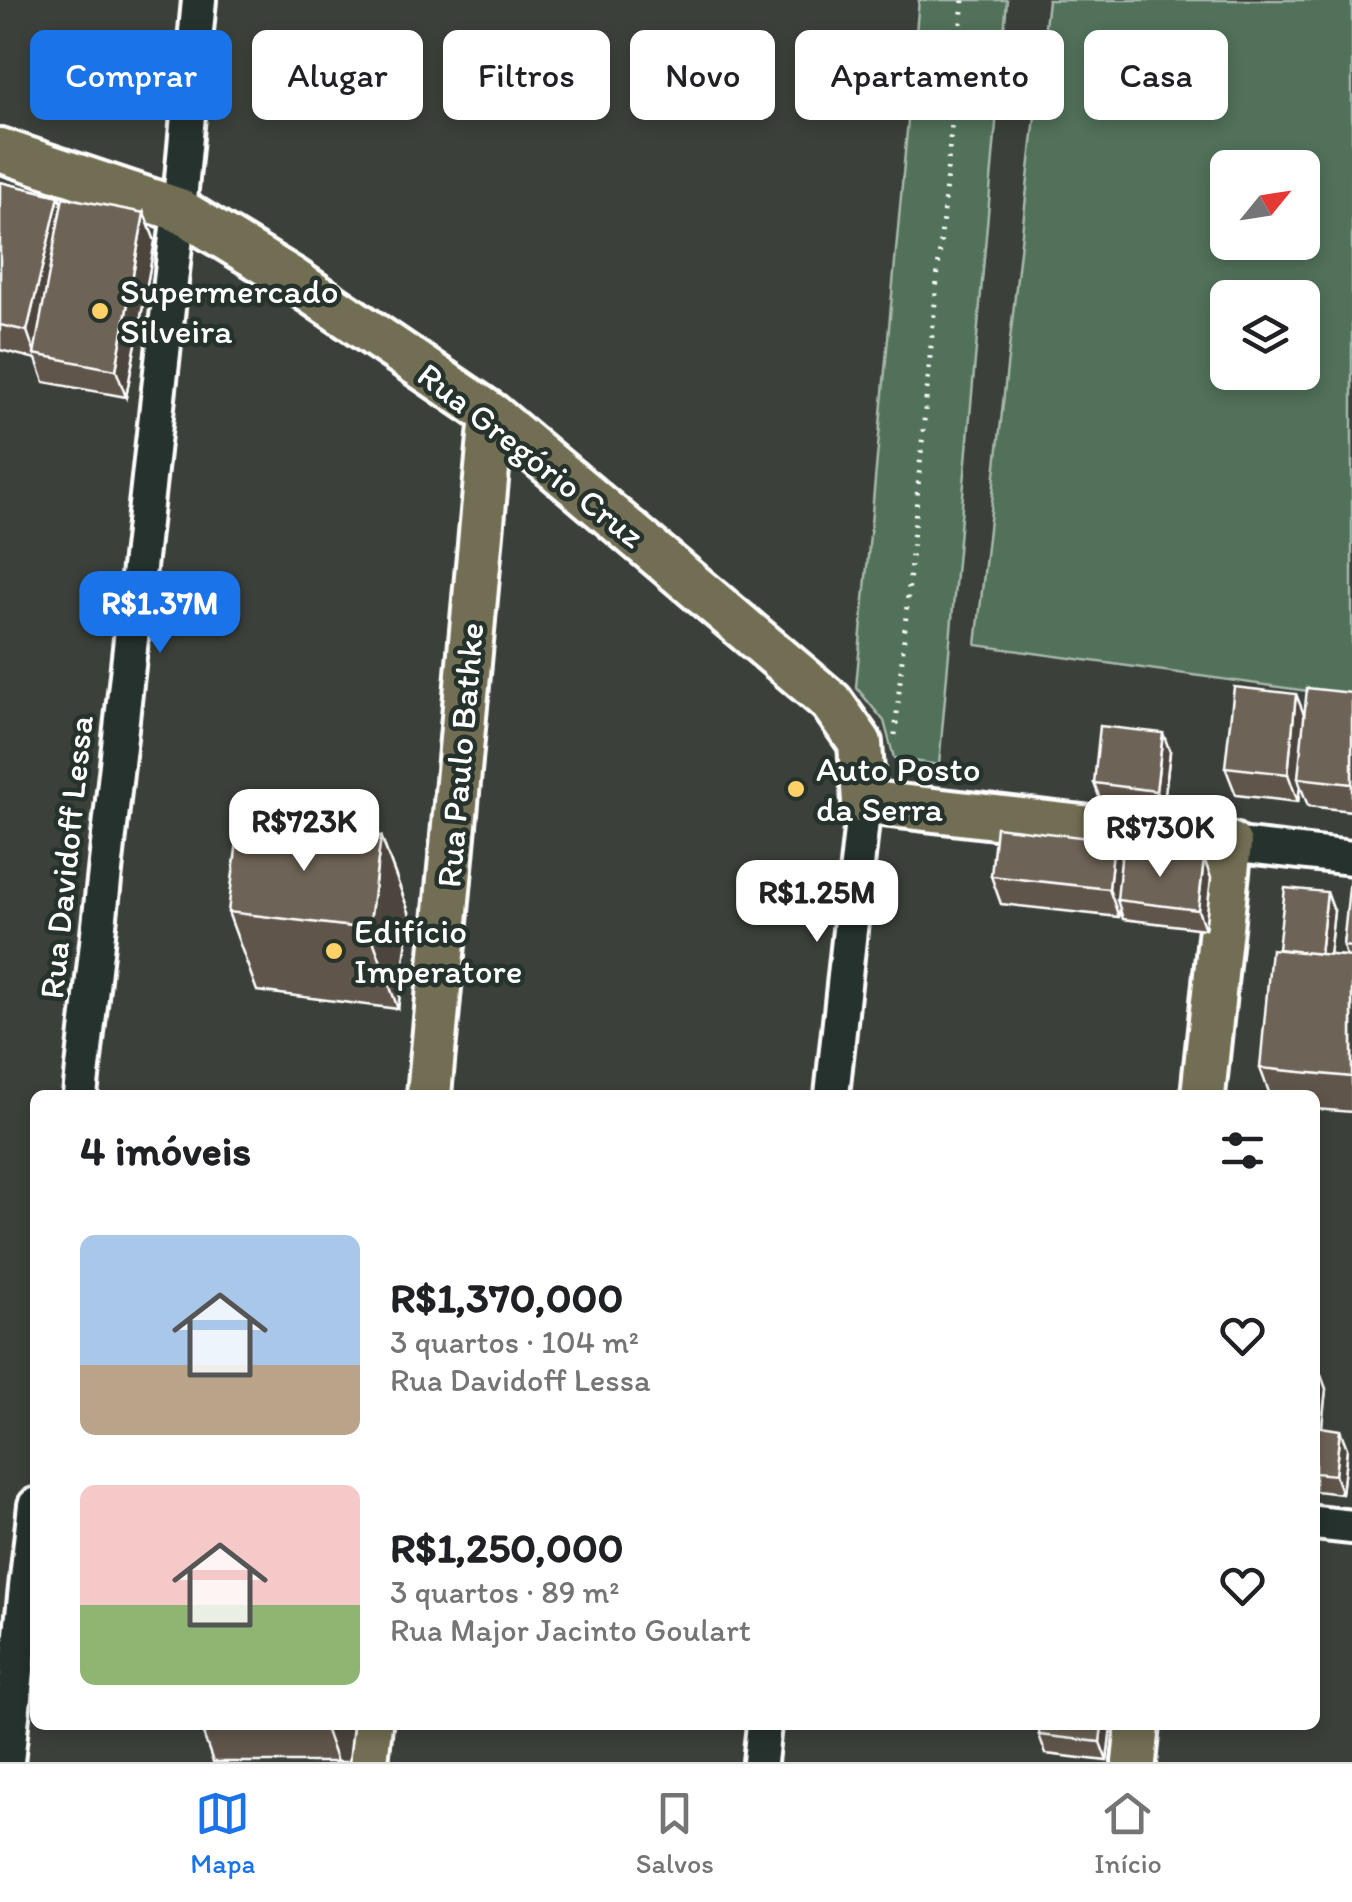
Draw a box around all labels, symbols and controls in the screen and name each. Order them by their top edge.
chip: Comprar [30,30,232,120]
chip: Alugar [252,30,423,120]
chip: Filtros [443,30,610,120]
chip: Novo [630,30,775,120]
chip: Apartamento [795,30,1064,120]
chip: Casa [1084,30,1228,120]
north arrow [1210,150,1320,260]
map controls [1210,150,1320,390]
place label: Supermercado Silveira [120,270,339,352]
button: layers [1210,280,1320,390]
marker: Supermercado Silveira [89,300,111,322]
street label: Rua Gregório Cruz [409,353,653,557]
pin: R$1.37M [68,571,252,656]
text: R$1.37M [101,584,219,622]
street label: Rua Paulo Bathke [427,621,493,889]
street label: Rua Davidoff Lessa [30,713,102,1001]
place label: Auto Posto da Serra [816,748,981,830]
marker: Auto Posto da Serra [785,778,807,800]
pin: R$723K [223,789,385,874]
pin: R$730K [1079,795,1241,880]
text: R$723K [251,802,357,840]
text: R$730K [1106,808,1214,846]
pin: R$1.25M [725,860,909,945]
text: R$1.25M [758,873,876,911]
place label: Edifício Imperatore [354,910,522,992]
marker: Edifício Imperatore [323,940,345,962]
icon: filters [1215,1123,1270,1178]
text: 4 imóveis [80,1125,251,1176]
text: R$1,370,000 [390,1272,623,1323]
icon: home [160,1275,280,1395]
icon: heart [1215,1308,1270,1363]
text: 3 quartos · 104 m² [390,1323,639,1361]
text: Rua Davidoff Lessa [390,1361,651,1399]
text: R$1,250,000 [390,1522,624,1573]
icon: home [160,1525,280,1645]
icon: heart [1215,1558,1270,1613]
text: 3 quartos · 89 m² [390,1573,620,1611]
text: Rua Major Jacinto Goulart [390,1611,751,1649]
tab: Mapa [190,1786,255,1880]
tab: Salvos [636,1786,714,1880]
tab: Início [1094,1786,1162,1880]

